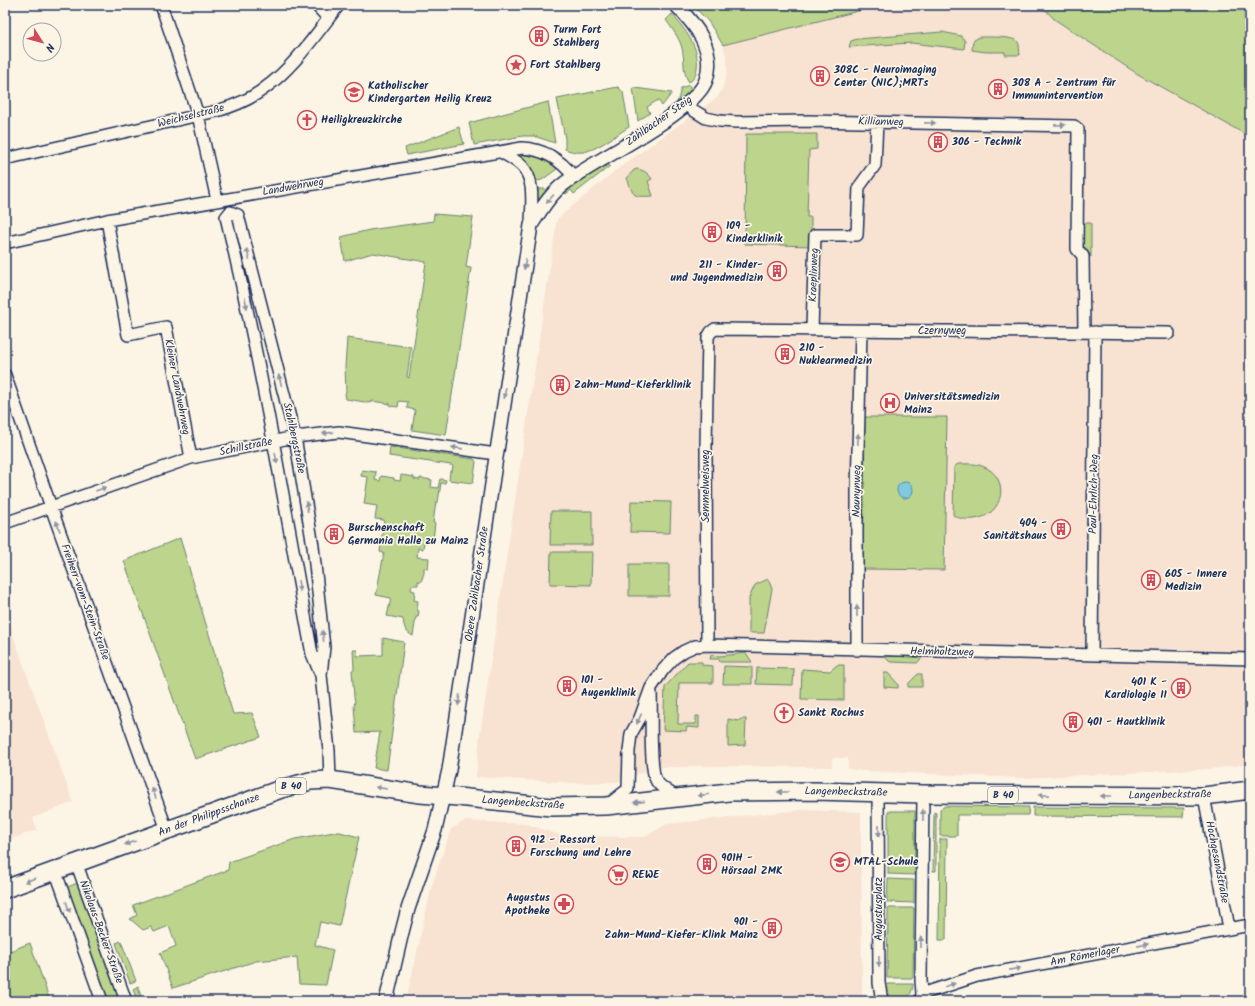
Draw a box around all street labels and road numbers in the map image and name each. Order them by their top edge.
street label: Zahlbacher Steig [622,91,696,151]
street label: Weichselstraße [156,99,226,133]
street label: Killianweg [858,113,904,131]
street label: Landwehrweg [261,173,325,201]
street label: Kraeplinweg [804,248,824,302]
street label: Czernyweg [918,322,966,340]
street label: Kleiner Landwehrweg [159,337,195,437]
street label: Stahlbergstraße [278,401,310,475]
street label: Schillstraße [218,433,274,461]
street label: Semmelweisweg [697,449,715,523]
street label: Paul-Ehrlich-Weg [1084,454,1104,534]
street label: Naunynweg [848,465,866,517]
street label: Obere Zahlbacher Straße [460,525,494,643]
street label: Freiherr-vom-Stein-Straße [56,541,114,663]
street label: Helmholtzweg [910,642,974,662]
road number: B 40 [276,778,306,794]
street label: Langenbeckstraße [804,782,888,802]
street label: Langenbeckstraße [1128,785,1212,805]
road number: B 40 [988,787,1018,803]
street label: An der Philippsschanze [156,788,262,842]
street label: Langenbeckstraße [481,791,565,815]
street label: Hochgesandstraße [1200,819,1234,905]
street label: Augustusplatz [870,877,888,941]
street label: Nikolaus-Becker-Straße [74,878,128,986]
street label: Am Römerlager [1049,940,1123,972]

